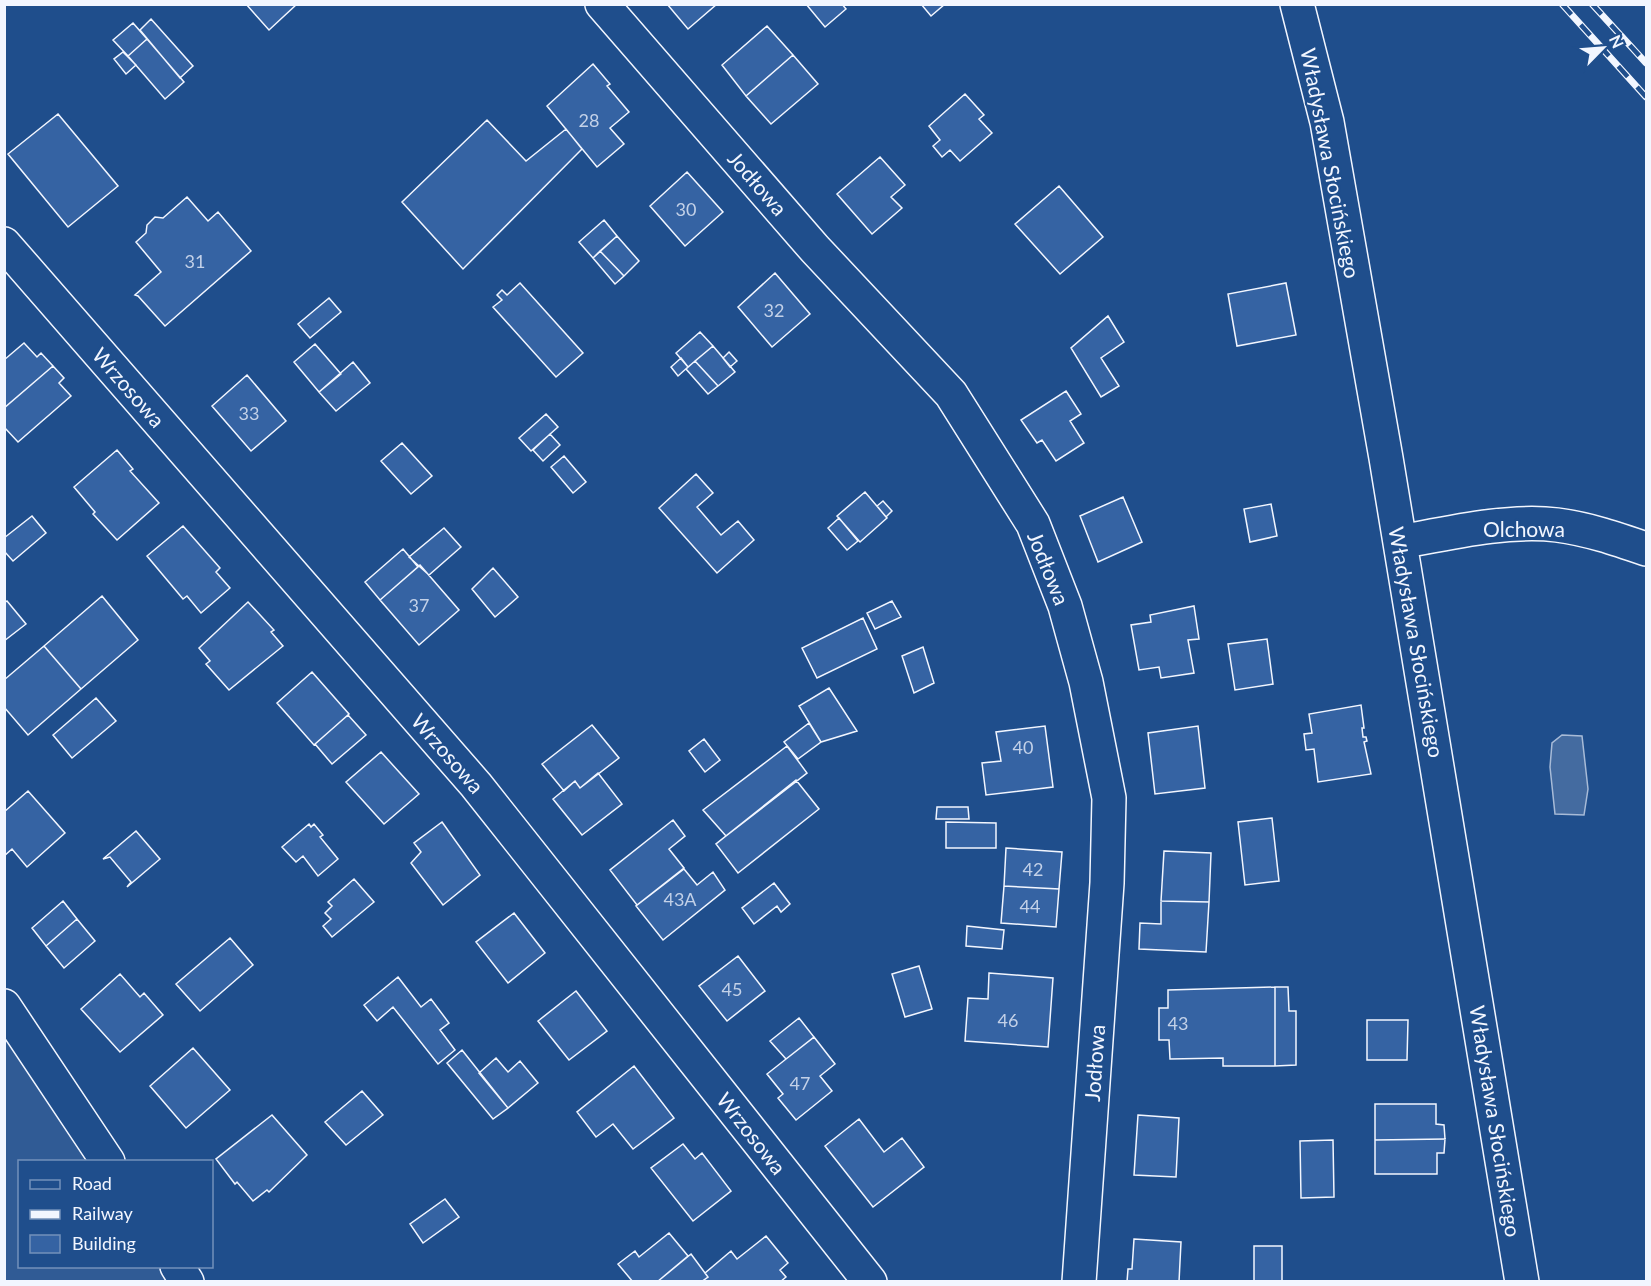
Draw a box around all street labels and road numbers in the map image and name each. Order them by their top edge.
street label: Władysława Słocińskiego [1296,46,1366,280]
street label: Jodłowa [723,146,793,220]
street label: Wrzosowa [88,342,170,432]
street label: Olchowa [1483,516,1565,541]
street label: Władysława Słocińskiego [1384,525,1450,759]
street label: Jodłowa [1023,528,1075,608]
street label: Wrzosowa [407,708,489,798]
street label: Władysława Słocińskiego [1465,1003,1527,1239]
street label: Jodłowa [1079,1024,1109,1102]
street label: Wrzosowa [712,1087,792,1179]

